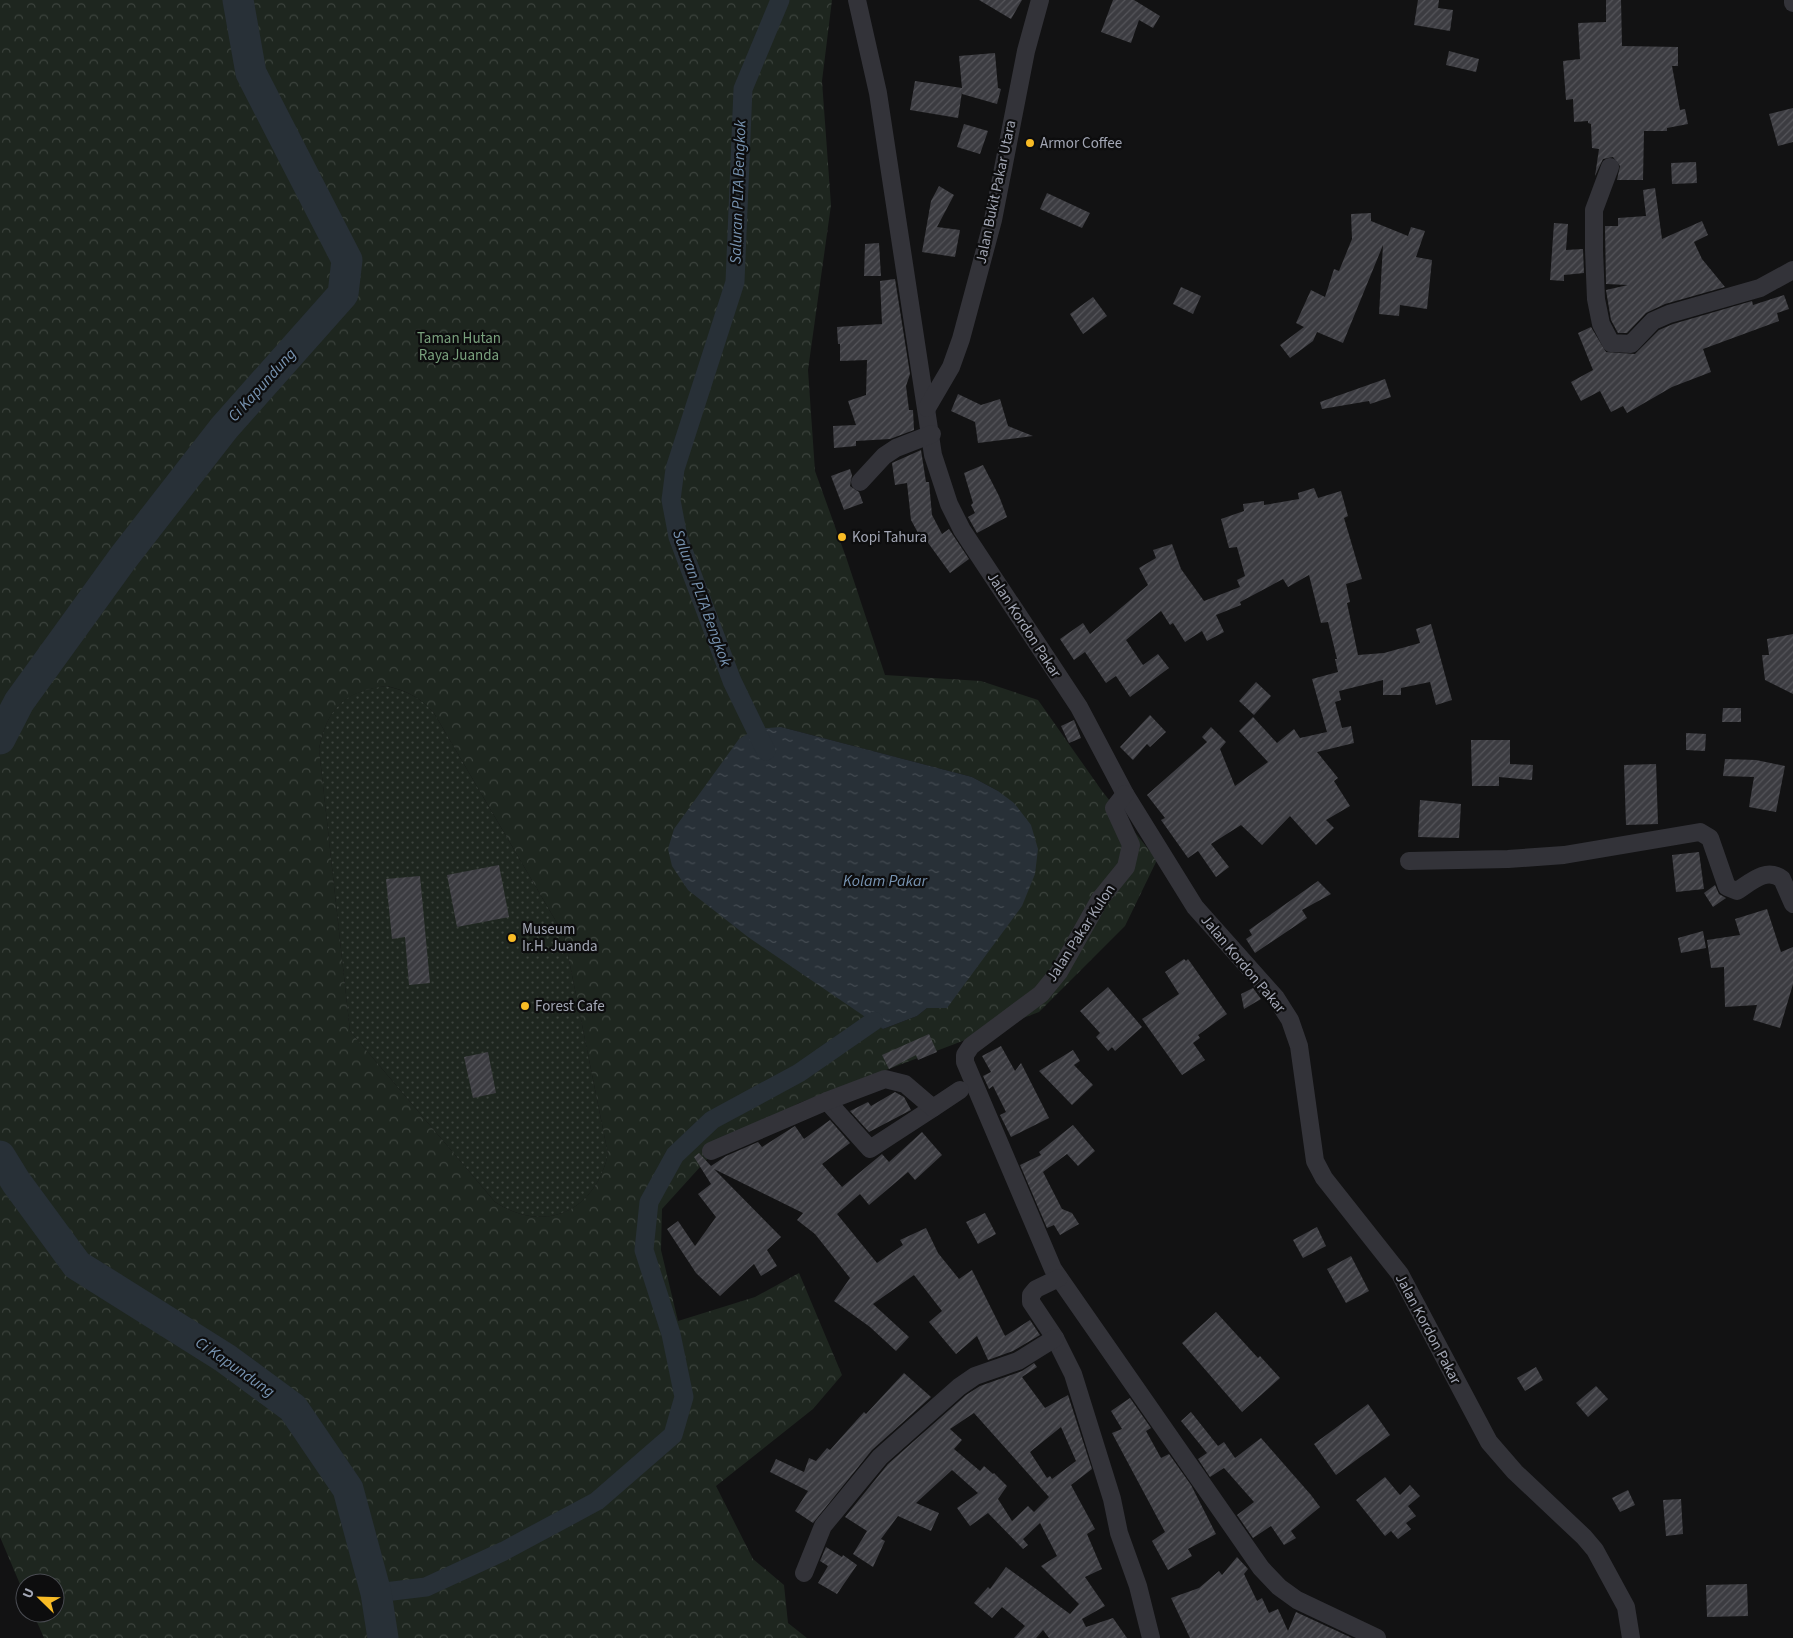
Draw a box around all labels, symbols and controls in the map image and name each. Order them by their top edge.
street label: Jalan Bukit Pakar Utara [971,118,1021,266]
water label: Saluran PLTA Bengkok [724,119,752,264]
place label: Armor Coffee [1040,133,1122,154]
marker: Armor Coffee [1024,137,1036,149]
park label: Taman Hutan Raya Juanda [417,328,501,366]
water label: Ci Kapundung [223,343,301,427]
water label: Saluran PLTA Bengkok [667,527,737,670]
place label: Kopi Tahura [852,527,927,548]
marker: Kopi Tahura [836,531,848,543]
street label: Jalan Kordon Pakar [982,568,1067,683]
water label: Kolam Pakar [843,870,929,892]
street label: Jalan Pakar Kulon [1042,880,1120,986]
street label: Jalan Kordon Pakar [1196,910,1291,1018]
place label: Museum Ir.H. Juanda [522,919,598,957]
marker: Museum Ir.H. Juanda [506,932,518,944]
place label: Forest Cafe [535,996,605,1017]
marker: Forest Cafe [519,1000,531,1012]
street label: Jalan Kordon Pakar [1390,1270,1466,1389]
water label: Ci Kapundung [191,1332,279,1402]
north arrow [15,1573,65,1623]
text: U [18,1585,40,1602]

